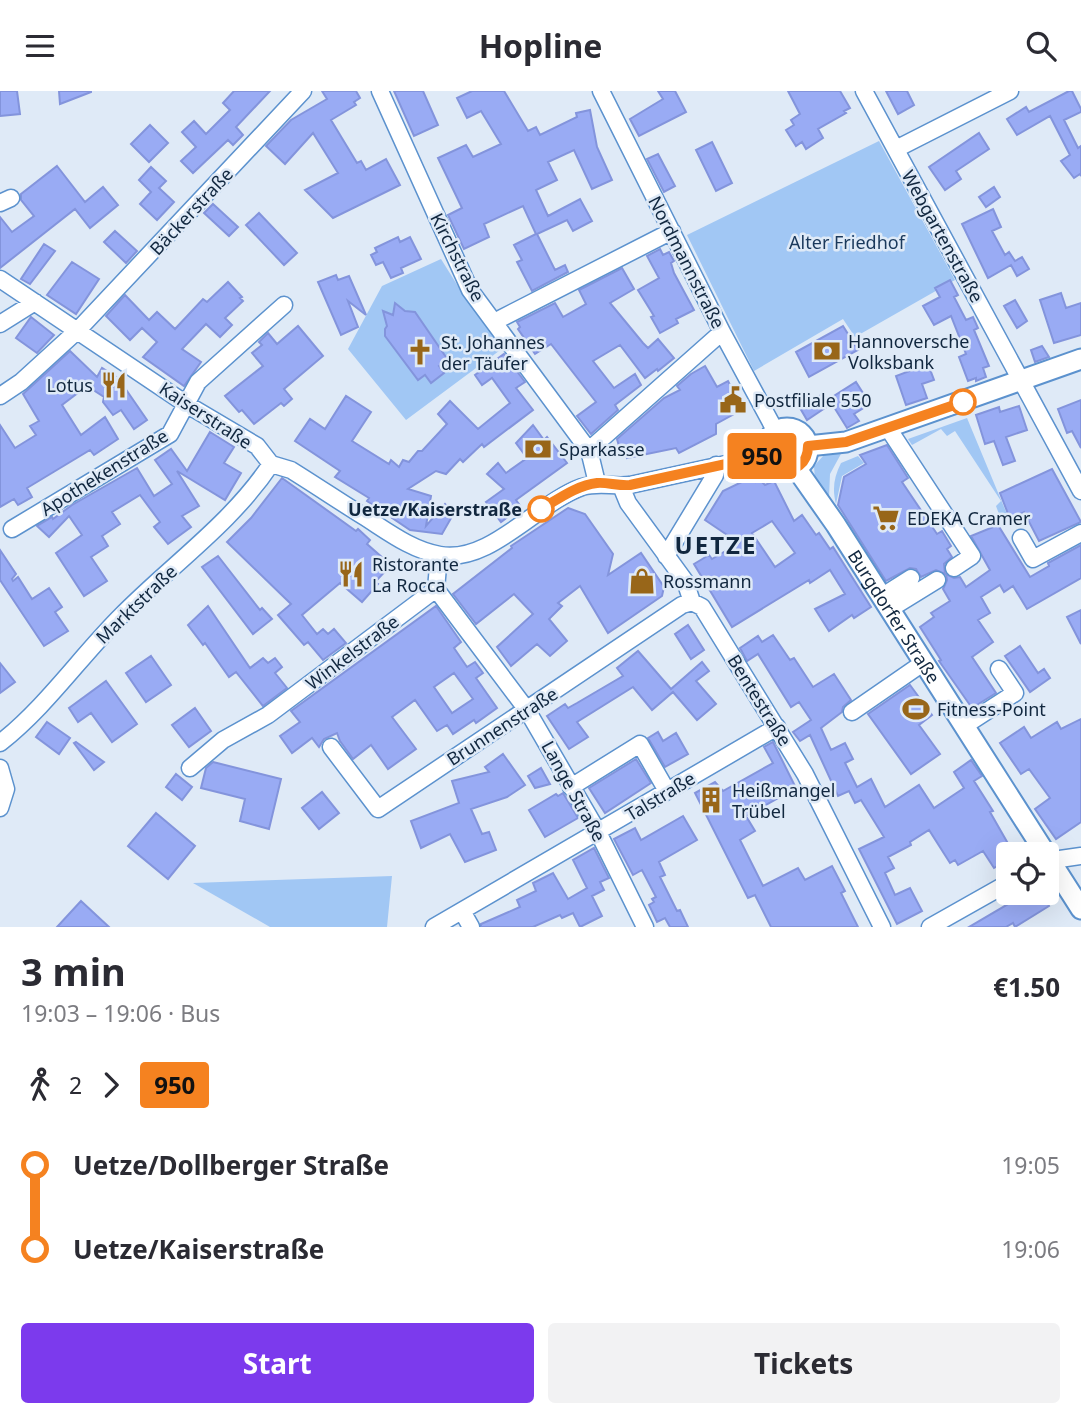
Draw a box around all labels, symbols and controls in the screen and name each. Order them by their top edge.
text: Hopline [479,24,602,67]
icon: menu [21,27,59,65]
icon: search [1022,27,1060,65]
street label: Bäckerstraße [144,162,238,260]
street label: Webgartenstraße [897,166,989,306]
street label: Nordmannstraße [643,192,731,332]
street label: Kirchstraße [425,209,491,305]
park label: Alter Friedhof [789,230,906,254]
place label: Hannoversche Volksbank [848,329,969,374]
place label: St. Johannes der Täufer [441,330,545,375]
bank icon: Hannoversche Volksbank [812,336,842,366]
church icon: St. Johannes der Täufer [405,337,435,367]
restaurant icon: Lotus [99,370,129,400]
place label: Lotus [46,373,93,397]
street label: Kaiserstraße [155,376,257,454]
public building icon: Postfiliale 550 [718,385,748,415]
place label: Postfiliale 550 [754,388,872,412]
unlabelled marker [950,389,976,415]
street label: Apothekenstraße [36,423,172,521]
line badge: 950 [722,433,802,479]
bank icon: Sparkasse [523,434,553,464]
place label: Sparkasse [559,437,645,461]
text: 950 [741,439,783,472]
marker: Uetze/Kaiserstraße [528,496,554,522]
place label: Uetze/Kaiserstraße [348,497,522,521]
supermarket icon: EDEKA Cramer [871,503,901,533]
place label: EDEKA Cramer [907,506,1031,530]
district label: UETZE [675,528,757,561]
street label: Burgdorfer Straße [843,545,946,688]
place label: Ristorante La Rocca [372,552,459,597]
street label: Marktstraße [90,559,182,649]
restaurant icon: Ristorante La Rocca [336,559,366,589]
shop icon: Rossmann [627,566,657,596]
place label: Rossmann [663,569,752,593]
street label: Winkelstraße [301,609,403,695]
street label: Bentestraße [722,650,798,750]
street label: Brunnenstraße [442,681,562,771]
sports icon: Fitness-Point [901,694,931,724]
place label: Fitness-Point [937,697,1046,721]
street label: Lange Straße [536,736,612,846]
street label: Talstraße [621,766,699,826]
place label: Heißmangel Trübel [732,778,835,823]
building icon: Heißmangel Trübel [696,785,726,815]
map controls [996,842,1059,905]
button: locate [996,842,1059,905]
text: 3 min [21,945,126,997]
text: €1.50 [993,969,1060,1005]
text: 19:03 – 19:06 · Bus [21,997,220,1029]
icon: walk [21,1066,59,1104]
icon: forward [92,1066,130,1104]
text: 950 [154,1068,195,1101]
text: 2 [69,1069,82,1101]
text: Uetze/Dollberger Straße [73,1147,389,1183]
text: 19:05 [1001,1149,1060,1181]
text: Uetze/Kaiserstraße [73,1231,324,1267]
text: 19:06 [1001,1233,1060,1265]
button: Start [21,1323,534,1403]
button: Tickets [548,1323,1060,1403]

